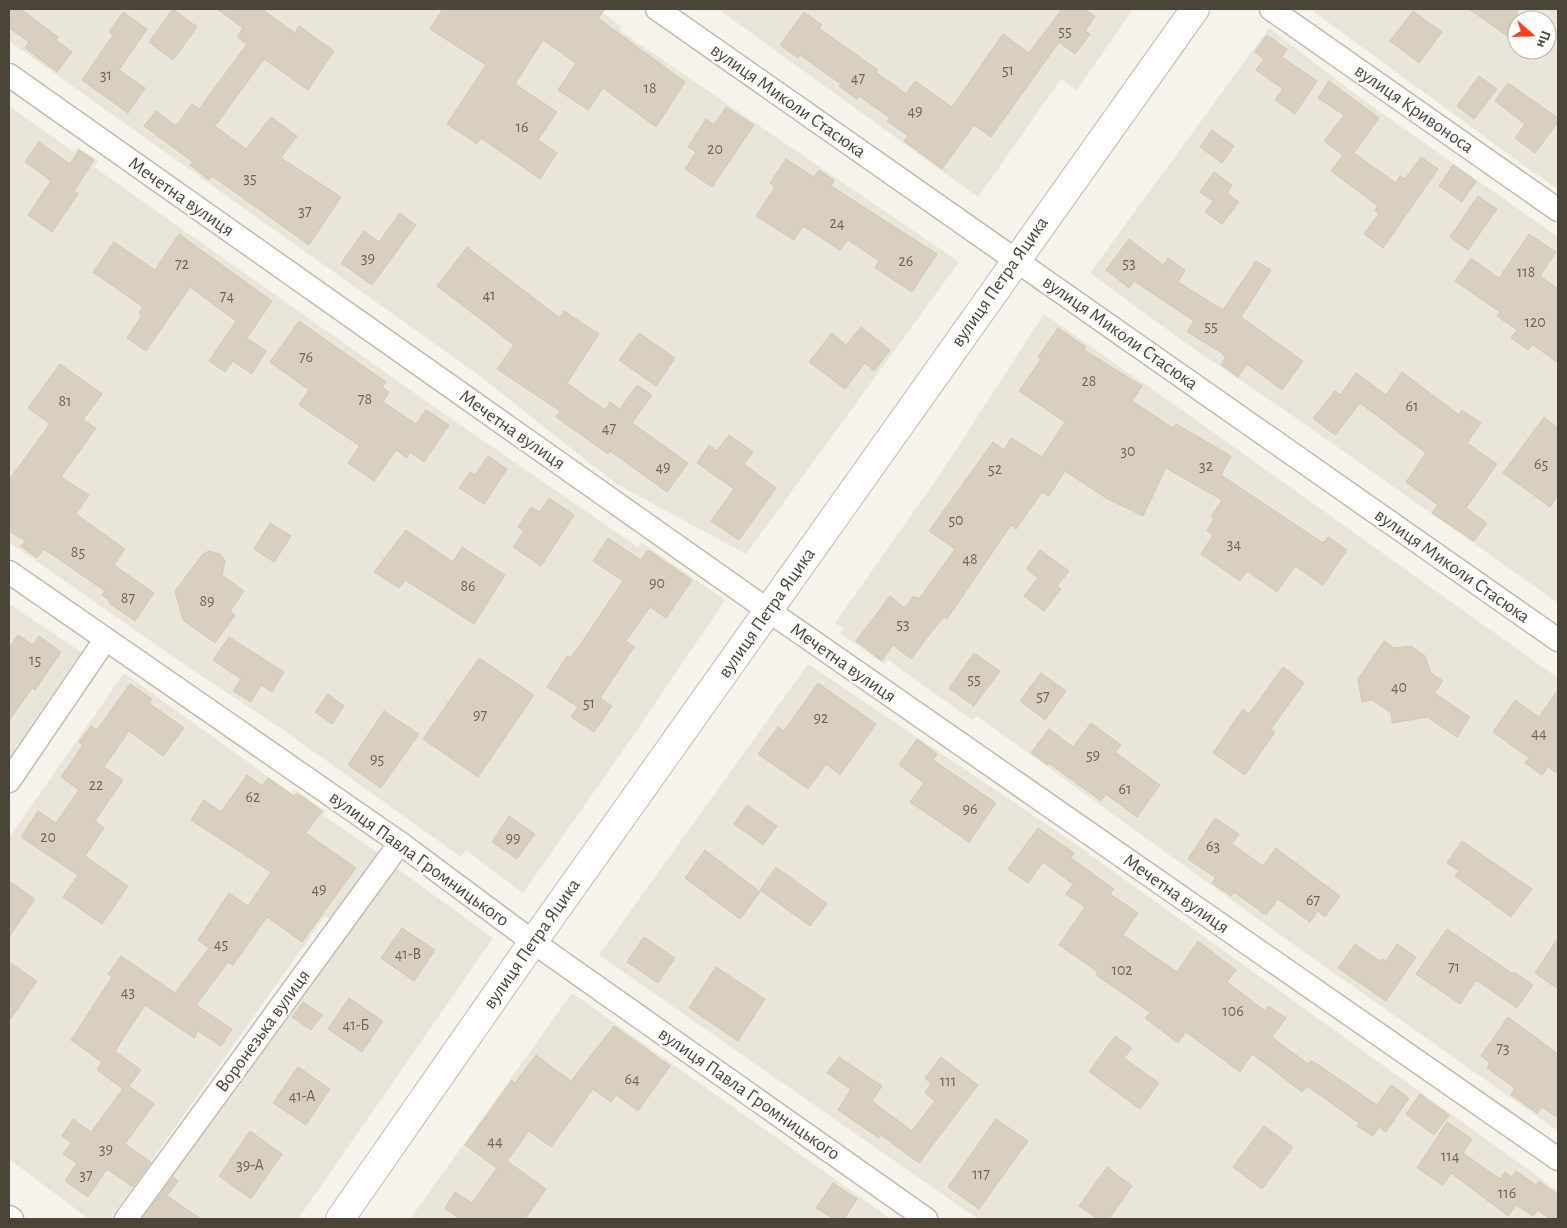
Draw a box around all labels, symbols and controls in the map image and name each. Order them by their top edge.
north arrow [1507,10,1557,60]
house number: 55 [1058,23,1072,39]
text: Пн [1534,29,1553,50]
street label: вулиця Миколи Стасюка [707,40,869,162]
street label: вулиця Кривоноса [1351,61,1477,157]
house number: 51 [1002,62,1014,78]
house number: 31 [100,67,112,83]
house number: 47 [851,70,866,86]
house number: 18 [643,80,657,96]
house number: 49 [907,103,923,119]
house number: 16 [515,119,529,135]
house number: 20 [707,141,723,157]
street label: Мечетна вулиця [125,154,237,240]
house number: 35 [243,170,257,186]
house number: 37 [298,203,312,219]
street label: вулиця Петра Яцика [948,213,1052,351]
house number: 24 [830,215,845,231]
house number: 39 [361,250,375,266]
house number: 26 [899,253,913,269]
house number: 53 [1122,255,1136,271]
house number: 72 [175,256,189,272]
house number: 118 [1517,264,1535,280]
street label: вулиця Миколи Стасюка [1039,272,1201,394]
house number: 41 [482,287,496,303]
house number: 74 [220,288,234,304]
house number: 120 [1524,314,1546,330]
house number: 55 [1204,318,1218,334]
house number: 76 [299,349,313,365]
house number: 28 [1082,373,1096,389]
street label: Мечетна вулиця [456,387,568,473]
house number: 78 [358,391,372,407]
house number: 81 [58,393,72,409]
house number: 61 [1405,398,1419,414]
house number: 47 [602,420,617,436]
house number: 30 [1120,443,1136,459]
house number: 65 [1534,456,1548,472]
house number: 32 [1199,458,1213,474]
house number: 49 [655,459,671,475]
house number: 52 [988,461,1002,477]
street label: вулиця Миколи Стасюка [1371,505,1533,627]
house number: 50 [948,512,964,528]
house number: 34 [1227,536,1241,552]
house number: 85 [71,544,85,560]
street label: вулиця Петра Яцика [715,544,819,682]
house number: 48 [962,551,978,567]
house number: 90 [649,575,665,591]
house number: 86 [460,578,476,594]
house number: 87 [121,590,135,606]
house number: 89 [199,593,215,609]
house number: 53 [896,616,910,632]
street label: Мечетна вулиця [787,620,899,706]
house number: 15 [29,652,41,668]
house number: 55 [967,671,981,687]
house number: 40 [1391,679,1407,695]
house number: 57 [1036,688,1050,704]
house number: 51 [583,695,595,711]
house number: 97 [473,707,487,723]
house number: 92 [814,710,828,726]
house number: 44 [1531,725,1547,741]
house number: 59 [1086,747,1100,763]
house number: 95 [370,751,384,767]
house number: 22 [89,777,103,793]
house number: 61 [1118,781,1132,797]
street label: вулиця Павла Громницького [326,788,512,930]
house number: 62 [246,789,260,805]
house number: 96 [962,801,978,817]
house number: 20 [40,829,56,845]
house number: 99 [505,830,521,846]
house number: 63 [1206,838,1220,854]
street label: Мечетна вулиця [1120,851,1232,937]
street label: вулиця Петра Яцика [480,875,584,1013]
house number: 49 [311,881,327,897]
house number: 67 [1306,892,1320,908]
house number: 45 [214,936,228,952]
house number: 41-В [395,946,421,962]
house number: 71 [1448,959,1460,975]
house number: 102 [1111,962,1133,978]
street label: Воронезька вулиця [212,966,314,1096]
house number: 43 [121,984,135,1000]
house number: 106 [1222,1003,1244,1019]
house number: 41-Б [343,1017,369,1033]
street label: вулиця Павла Громницького [655,1024,843,1164]
house number: 73 [1496,1040,1510,1056]
house number: 64 [624,1071,640,1087]
house number: 111 [940,1073,956,1089]
house number: 41-А [289,1088,316,1104]
house number: 44 [487,1133,503,1149]
house number: 39 [99,1141,113,1157]
house number: 114 [1441,1148,1460,1164]
house number: 39-А [236,1157,264,1173]
house number: 117 [972,1166,990,1182]
house number: 37 [79,1167,93,1183]
house number: 116 [1498,1185,1516,1201]

